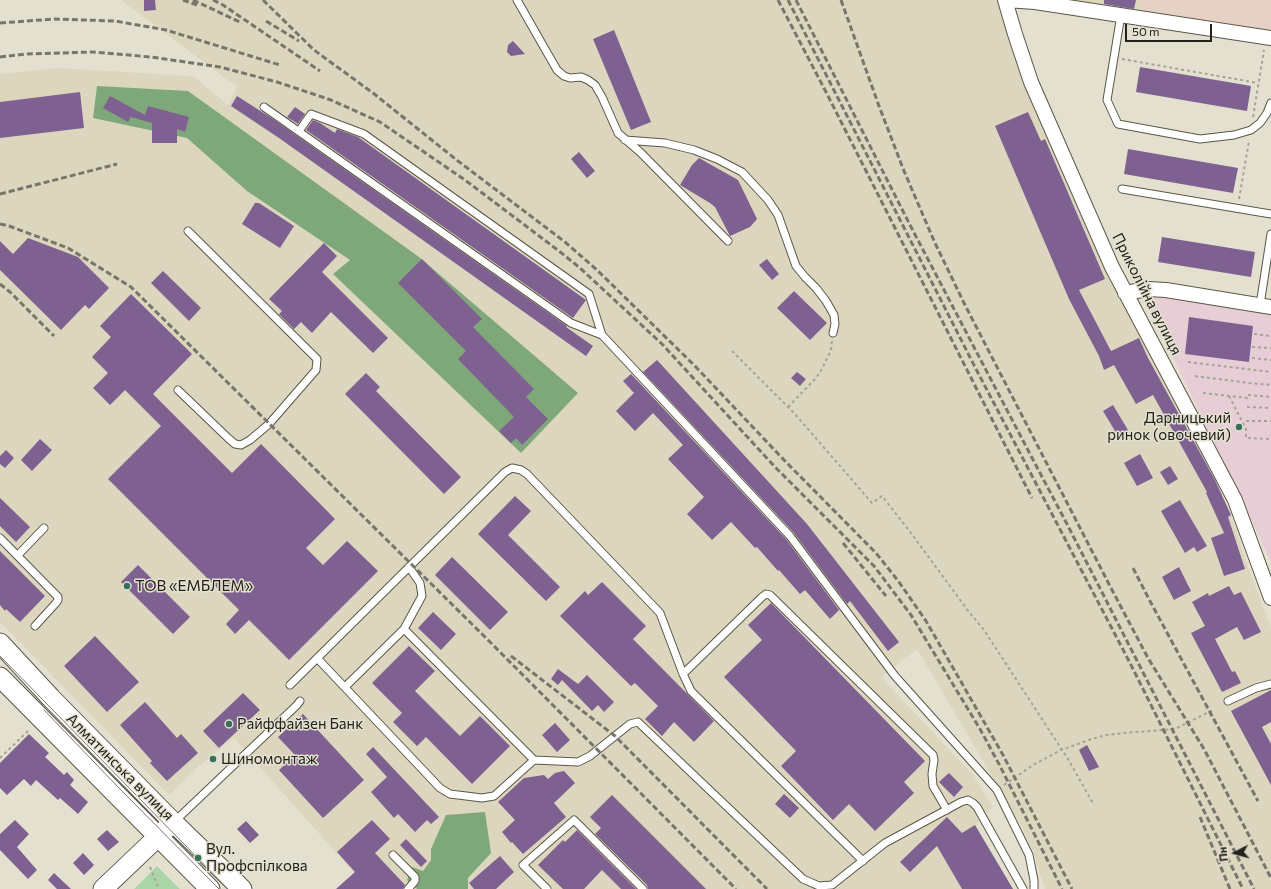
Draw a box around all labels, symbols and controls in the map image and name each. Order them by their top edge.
scale bar [1127,16,1214,42]
text: 50 m [1132,24,1160,38]
street label: Приколійна вулиця [1108,230,1186,358]
place label: Дарницький ринок (овочевий) [1107,409,1231,444]
marker: Дарницький ринок (овочевий) [1234,422,1244,432]
place label: ТОВ «ЕМБЛЕМ» [135,577,253,595]
marker: ТОВ «ЕМБЛЕМ» [122,581,132,591]
street label: Алматинська вулиця [63,710,177,824]
place label: Райффайзен Банк [237,715,363,733]
marker: Райффайзен Банк [224,719,234,729]
place label: Шиномонтаж [221,750,318,768]
marker: Шиномонтаж [208,754,218,764]
north arrow [1215,833,1255,873]
place label: Вул. Профспілкова [206,840,308,875]
text: Пн [1215,846,1230,862]
marker: Вул. Профспілкова [193,853,203,863]

